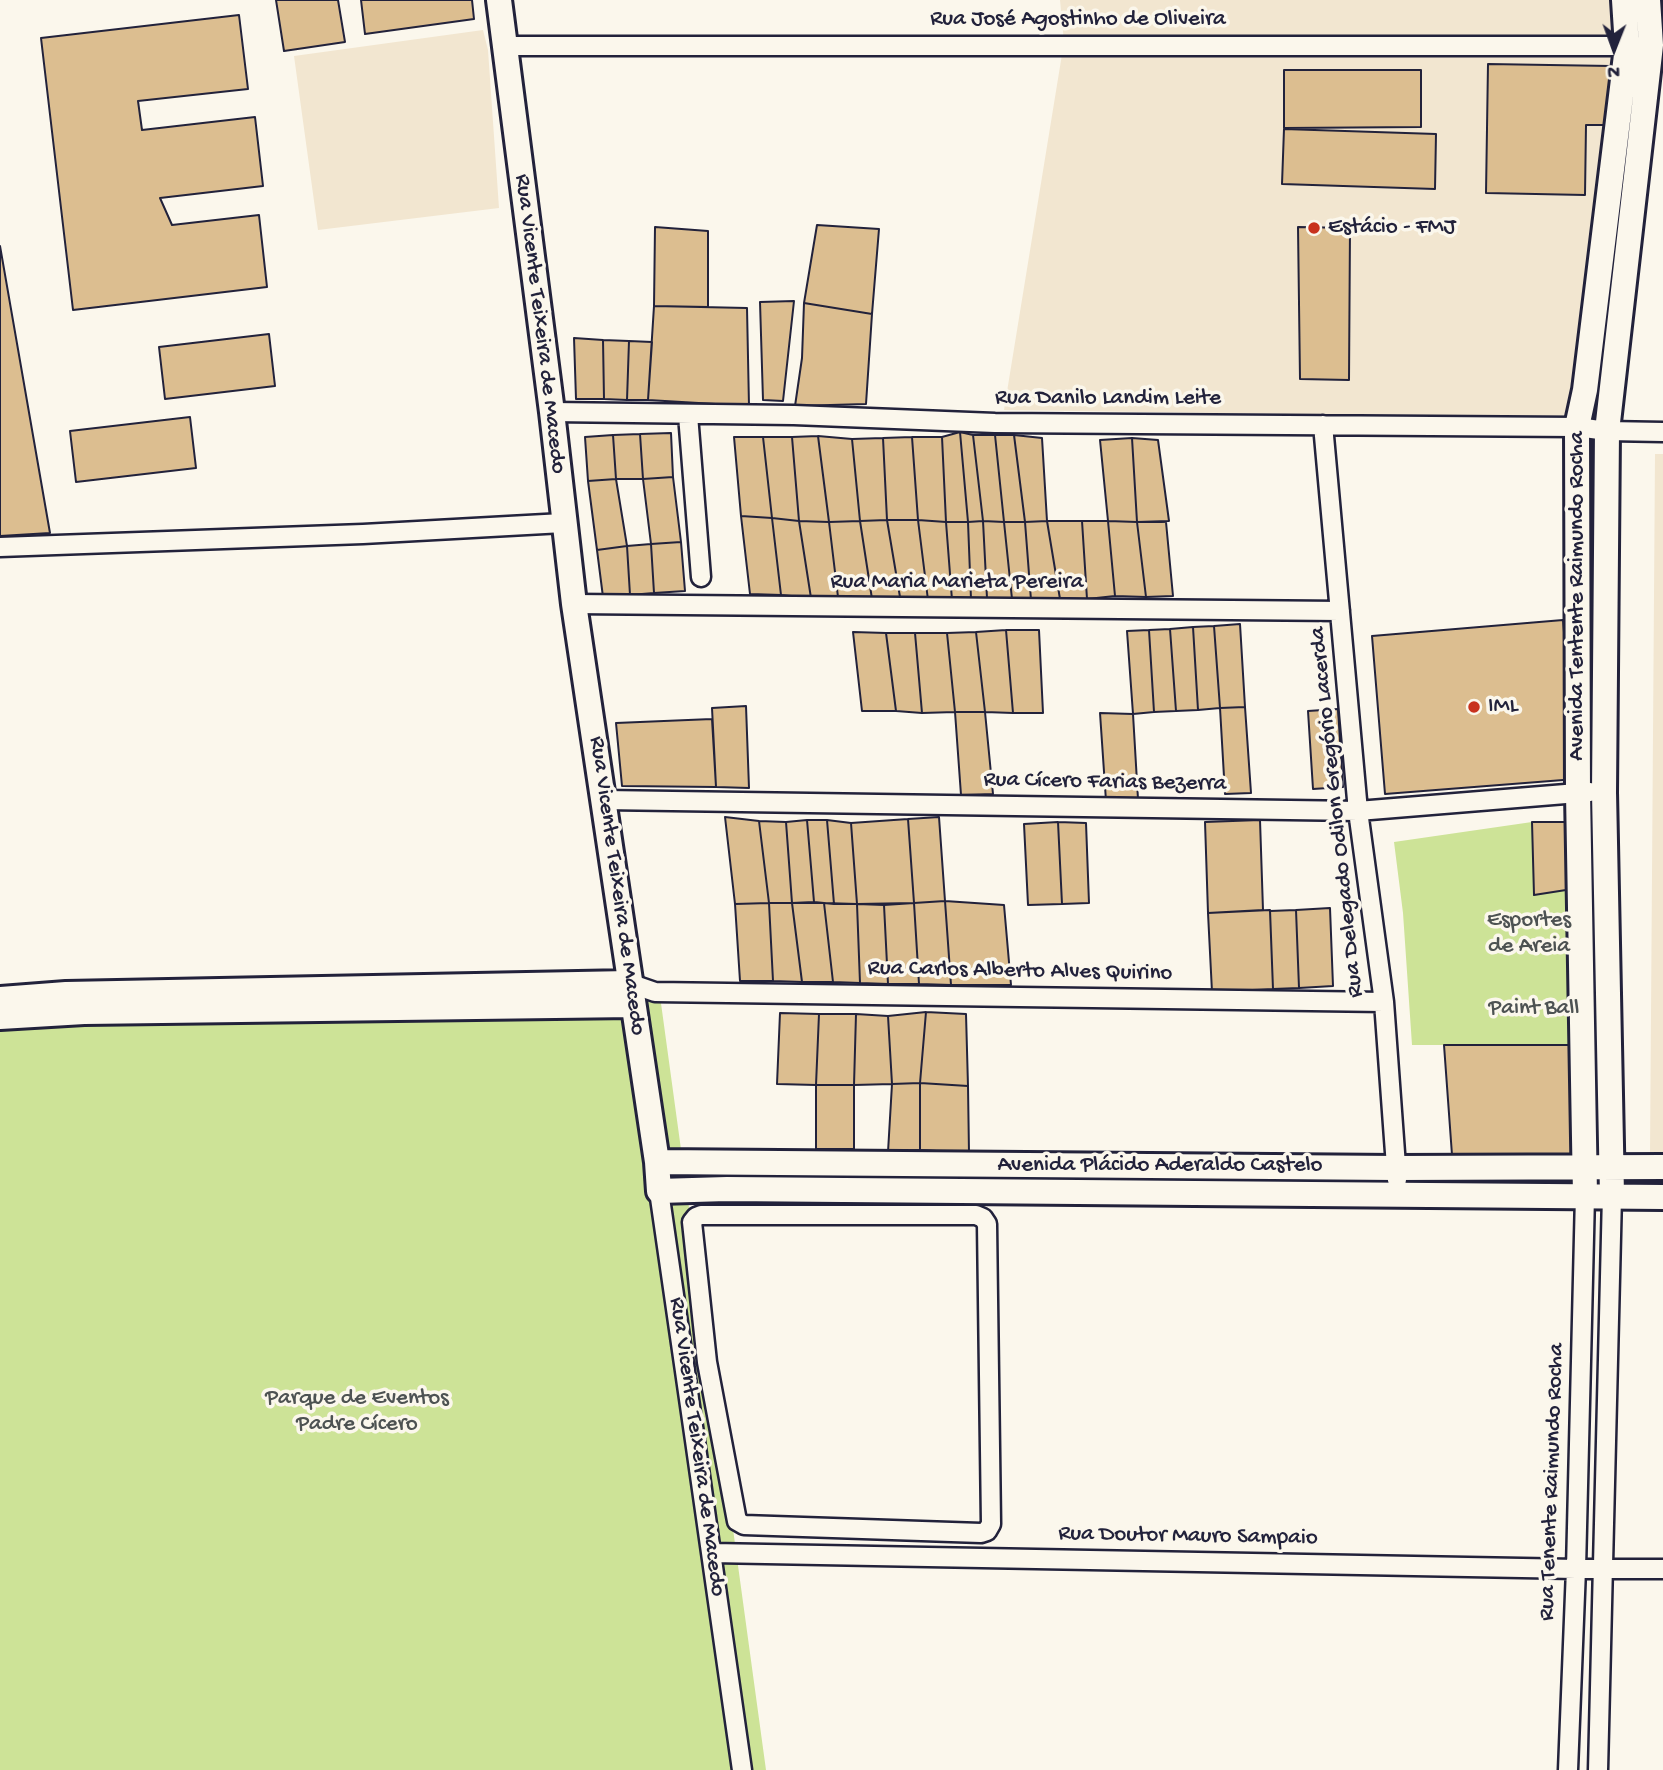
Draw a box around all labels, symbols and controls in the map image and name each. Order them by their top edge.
street label: Rua José Agostinho de Oliveira [930,6,1226,34]
north arrow [1579,14,1649,84]
text: N [1607,59,1620,82]
street label: Rua Vicente Teixeira de Macedo [507,173,571,475]
place label: Estácio - FMJ [1328,214,1456,242]
marker: Estácio - FMJ [1306,220,1322,236]
street label: Rua Danilo Landim Leite [995,385,1221,413]
street label: Avenida Tentente Raimundo Rocha [1564,431,1592,761]
street label: Rua Maria Marieta Pereira [831,569,1083,597]
street label: Rua Delegado Odilon Gregório Lacerda [1305,625,1371,999]
place label: IML [1488,693,1518,721]
marker: IML [1466,699,1482,715]
street label: Rua Vicente Teixeira de Macedo [581,735,651,1037]
street label: Rua Cícero Farias Bezerra [983,767,1227,799]
park label: Esportes de Areia [1487,907,1571,961]
street label: Rua Carlos Alberto Alves Quirino [867,956,1173,988]
park label: Paint Ball [1489,995,1579,1023]
street label: Avenida Plácido Aderaldo Castelo [997,1152,1323,1180]
street label: Rua Vicente Teixeira de Macedo [661,1296,731,1598]
street label: Rua Tenente Raimundo Rocha [1534,1343,1572,1621]
park label: Parque de Eventos Padre Cícero [265,1385,449,1439]
street label: Rua Doutor Mauro Sampaio [1058,1521,1318,1553]

